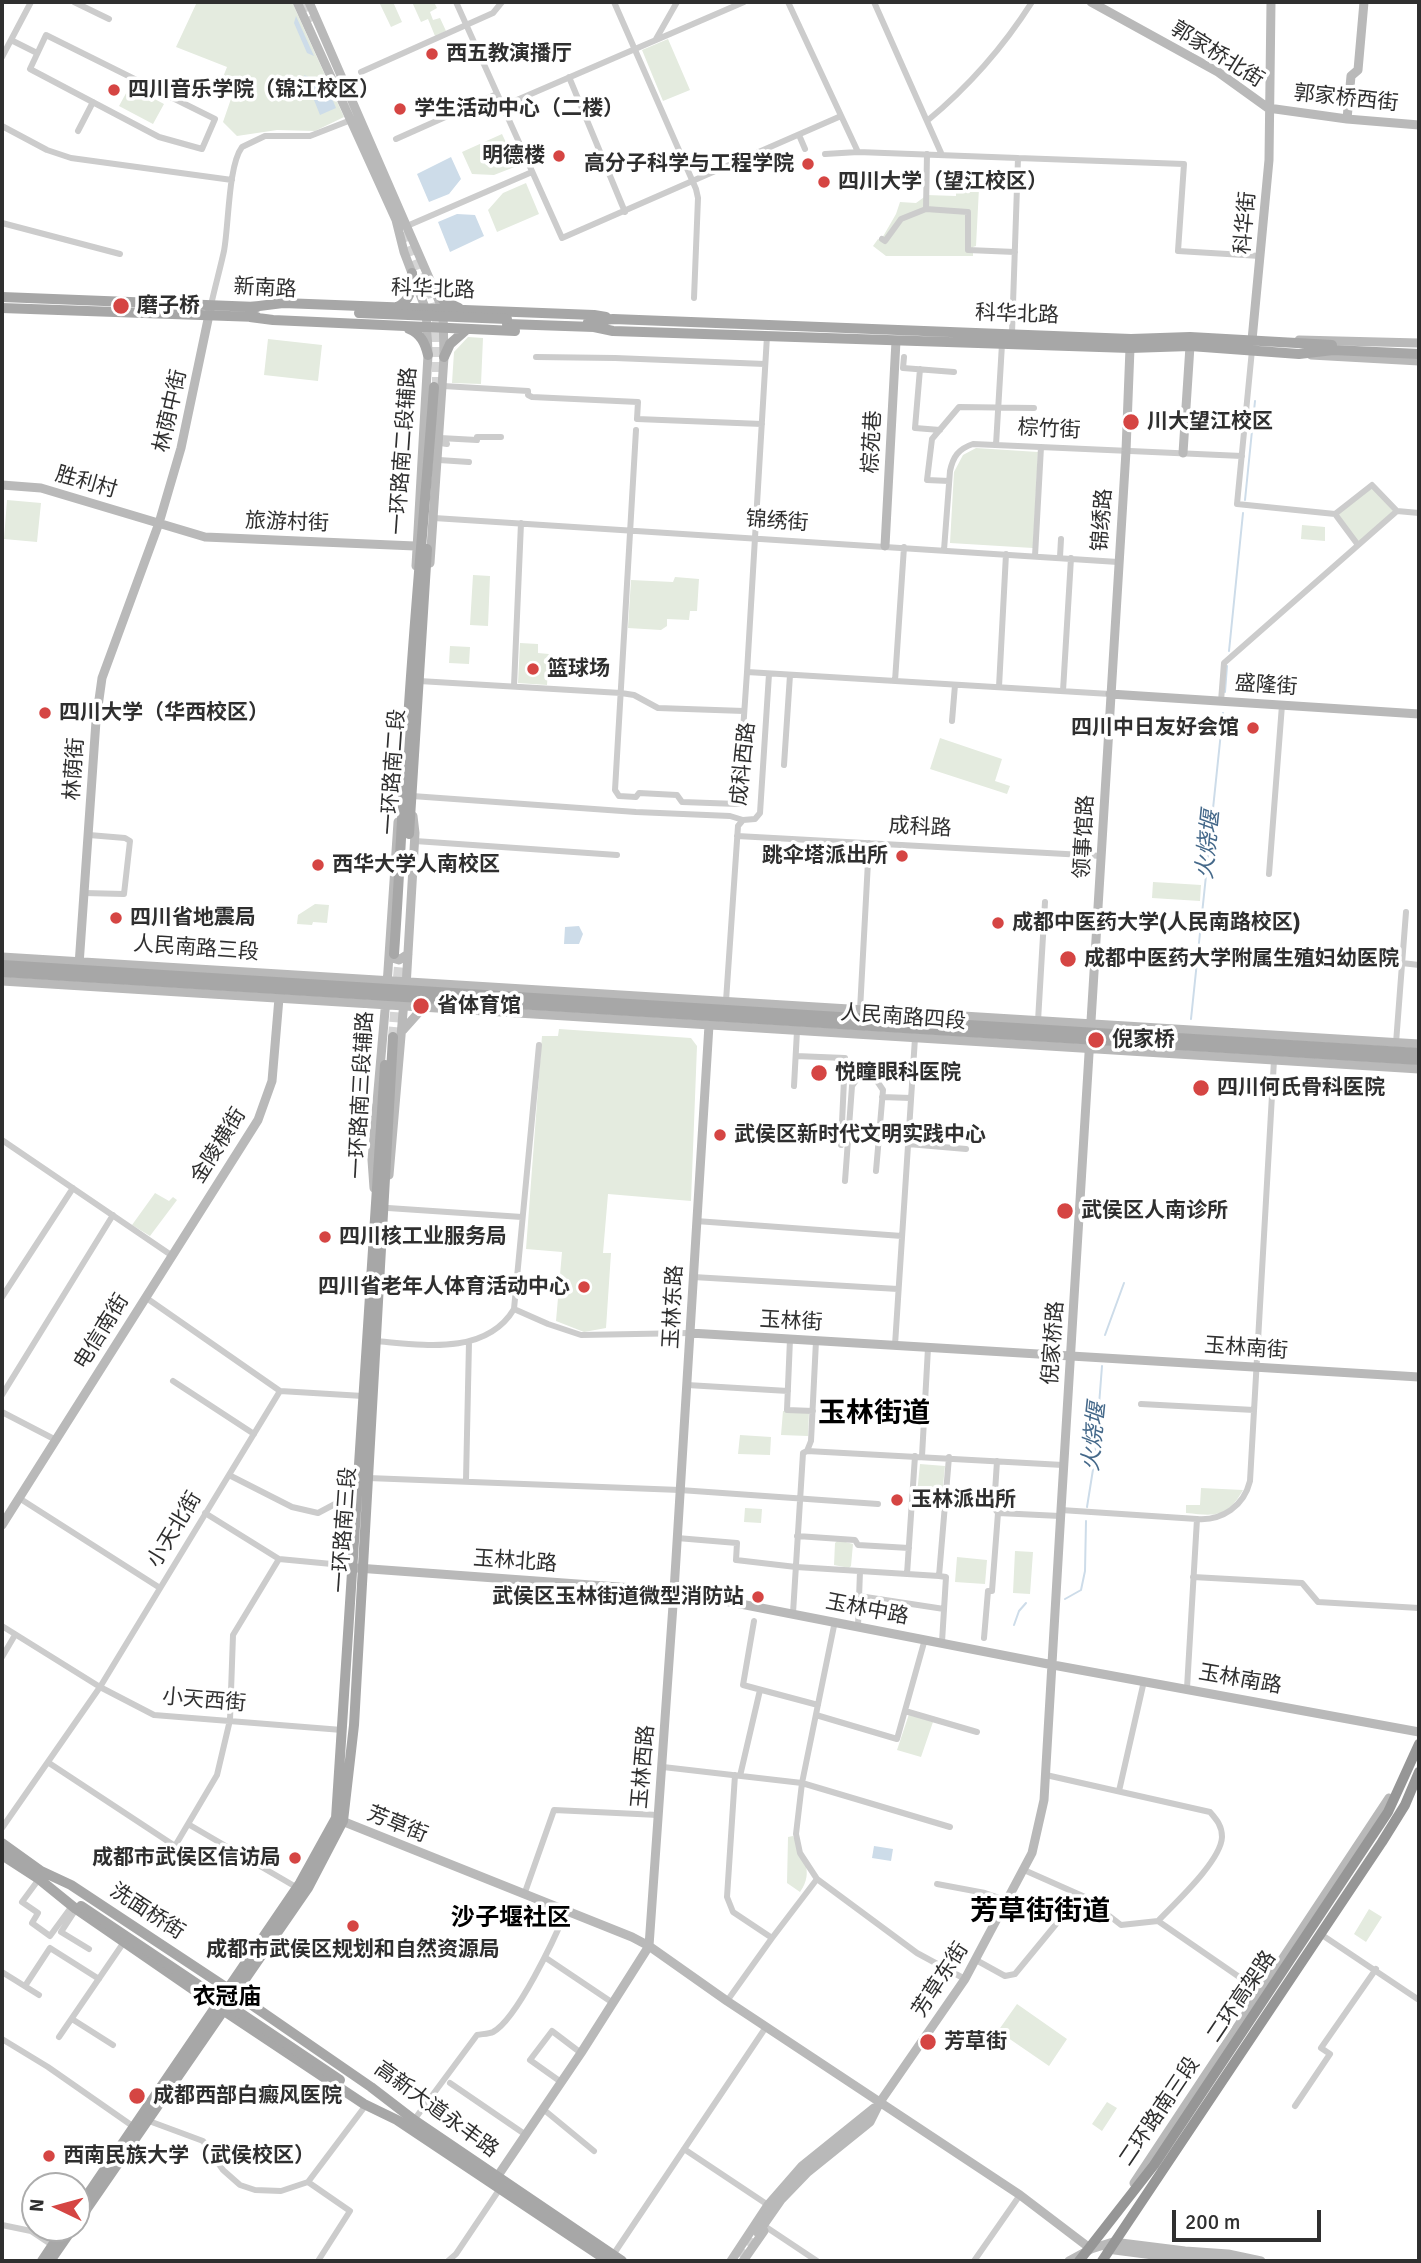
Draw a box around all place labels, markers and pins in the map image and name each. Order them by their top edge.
place label: 西五教演播厅 [446,41,572,67]
marker: 西五教演播厅 [424,46,440,62]
place label: 四川音乐学院（锦江校区） [128,77,380,103]
marker: 四川音乐学院（锦江校区） [106,82,122,98]
place label: 学生活动中心（二楼） [414,96,624,122]
marker: 学生活动中心（二楼） [392,101,408,117]
place label: 明德楼 [482,143,545,169]
marker: 明德楼 [551,148,567,164]
place label: 高分子科学与工程学院 [584,151,794,177]
marker: 高分子科学与工程学院 [800,156,816,172]
place label: 四川大学（望江校区） [838,169,1048,195]
marker: 四川大学（望江校区） [816,174,832,190]
place label: 磨子桥 [137,293,200,319]
marker: 磨子桥 [111,296,131,316]
place label: 川大望江校区 [1147,409,1273,435]
marker: 川大望江校区 [1121,412,1141,432]
place label: 篮球场 [547,656,610,682]
marker: 篮球场 [525,661,541,677]
place label: 四川大学（华西校区） [59,700,269,726]
marker: 四川大学（华西校区） [37,705,53,721]
place label: 四川中日友好会馆 [1071,715,1239,741]
marker: 四川中日友好会馆 [1245,720,1261,736]
place label: 跳伞塔派出所 [762,843,888,869]
marker: 跳伞塔派出所 [894,848,910,864]
place label: 西华大学人南校区 [332,852,500,878]
marker: 西华大学人南校区 [310,857,326,873]
place label: 四川省地震局 [130,905,256,931]
marker: 四川省地震局 [108,910,124,926]
place label: 成都中医药大学(人民南路校区) [1012,910,1301,936]
marker: 成都中医药大学(人民南路校区) [990,915,1006,931]
place label: 成都中医药大学附属生殖妇幼医院 [1084,946,1399,972]
marker: 成都中医药大学附属生殖妇幼医院 [1058,949,1078,969]
place label: 省体育馆 [437,993,521,1019]
marker: 省体育馆 [411,996,431,1016]
place label: 倪家桥 [1112,1027,1175,1053]
marker: 倪家桥 [1086,1030,1106,1050]
place label: 悦瞳眼科医院 [835,1060,961,1086]
marker: 悦瞳眼科医院 [809,1063,829,1083]
place label: 四川何氏骨科医院 [1217,1075,1385,1101]
marker: 四川何氏骨科医院 [1191,1078,1211,1098]
place label: 武侯区新时代文明实践中心 [734,1122,986,1148]
marker: 武侯区新时代文明实践中心 [712,1127,728,1143]
place label: 武侯区人南诊所 [1081,1198,1228,1224]
marker: 武侯区人南诊所 [1055,1201,1075,1221]
place label: 四川核工业服务局 [339,1224,507,1250]
marker: 四川核工业服务局 [317,1229,333,1245]
place label: 四川省老年人体育活动中心 [318,1274,570,1300]
marker: 四川省老年人体育活动中心 [576,1279,592,1295]
place label: 玉林派出所 [911,1487,1016,1513]
marker: 玉林派出所 [889,1492,905,1508]
place label: 武侯区玉林街道微型消防站 [492,1584,744,1610]
marker: 武侯区玉林街道微型消防站 [750,1589,766,1605]
place label: 成都市武侯区信访局 [92,1845,281,1871]
marker: 成都市武侯区信访局 [287,1850,303,1866]
marker: 成都市武侯区规划和自然资源局 [345,1918,361,1934]
place label: 成都市武侯区规划和自然资源局 [206,1937,500,1963]
place label: 芳草街 [944,2029,1007,2055]
marker: 芳草街 [918,2032,938,2052]
place label: 成都西部白癜风医院 [153,2083,342,2109]
marker: 成都西部白癜风医院 [127,2086,147,2106]
place label: 西南民族大学（武侯校区） [63,2143,315,2169]
marker: 西南民族大学（武侯校区） [41,2148,57,2164]

